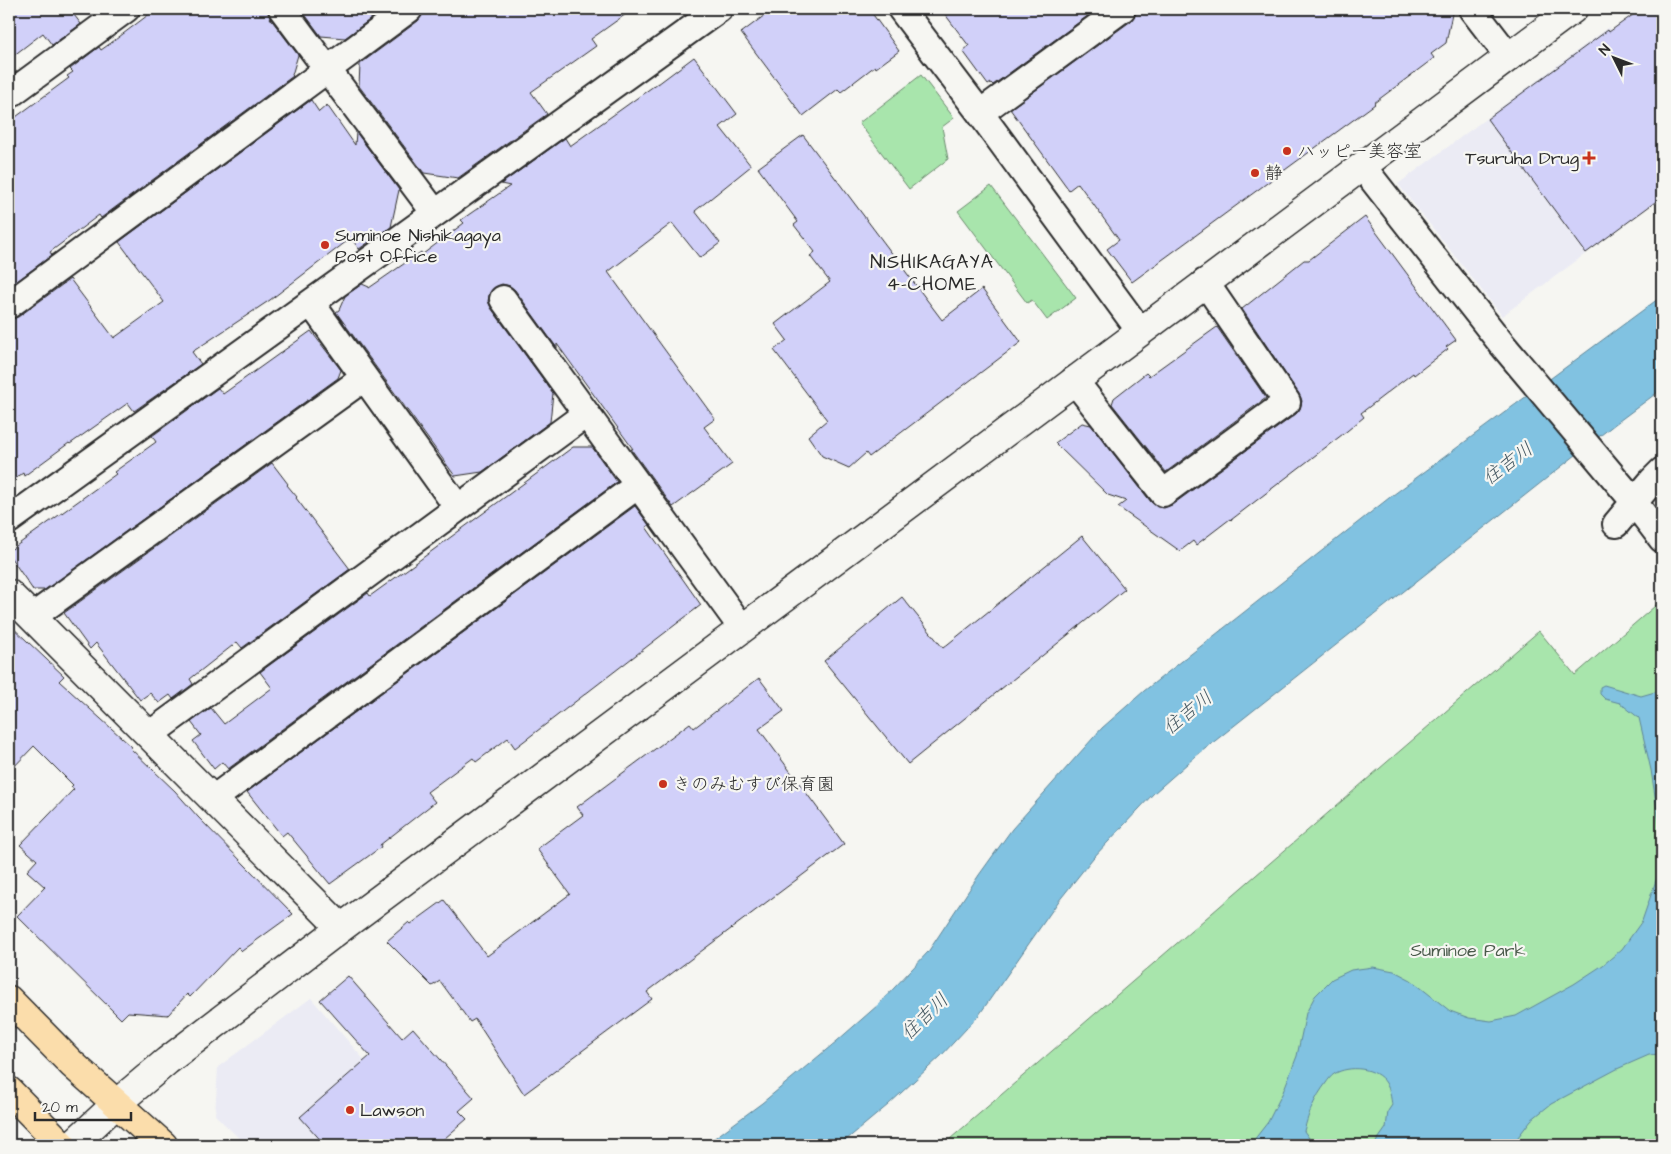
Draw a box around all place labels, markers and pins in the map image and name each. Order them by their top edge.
place label: ハッピー美容室 [1297,139,1422,164]
marker: ハッピー美容室 [1281,145,1293,157]
place label: Tsuruha Drug [1465,146,1579,172]
marker: Tsuruha Drug [1583,152,1595,164]
place label: 静 [1265,161,1283,186]
marker: 静 [1249,167,1261,179]
place label: Suminoe Nishikagaya Post Office [335,223,501,269]
marker: Suminoe Nishikagaya Post Office [319,239,331,251]
place label: きのみむすび保育園 [673,772,835,797]
marker: きのみむすび保育園 [657,778,669,790]
place label: Lawson [360,1098,424,1123]
marker: Lawson [344,1104,356,1116]

